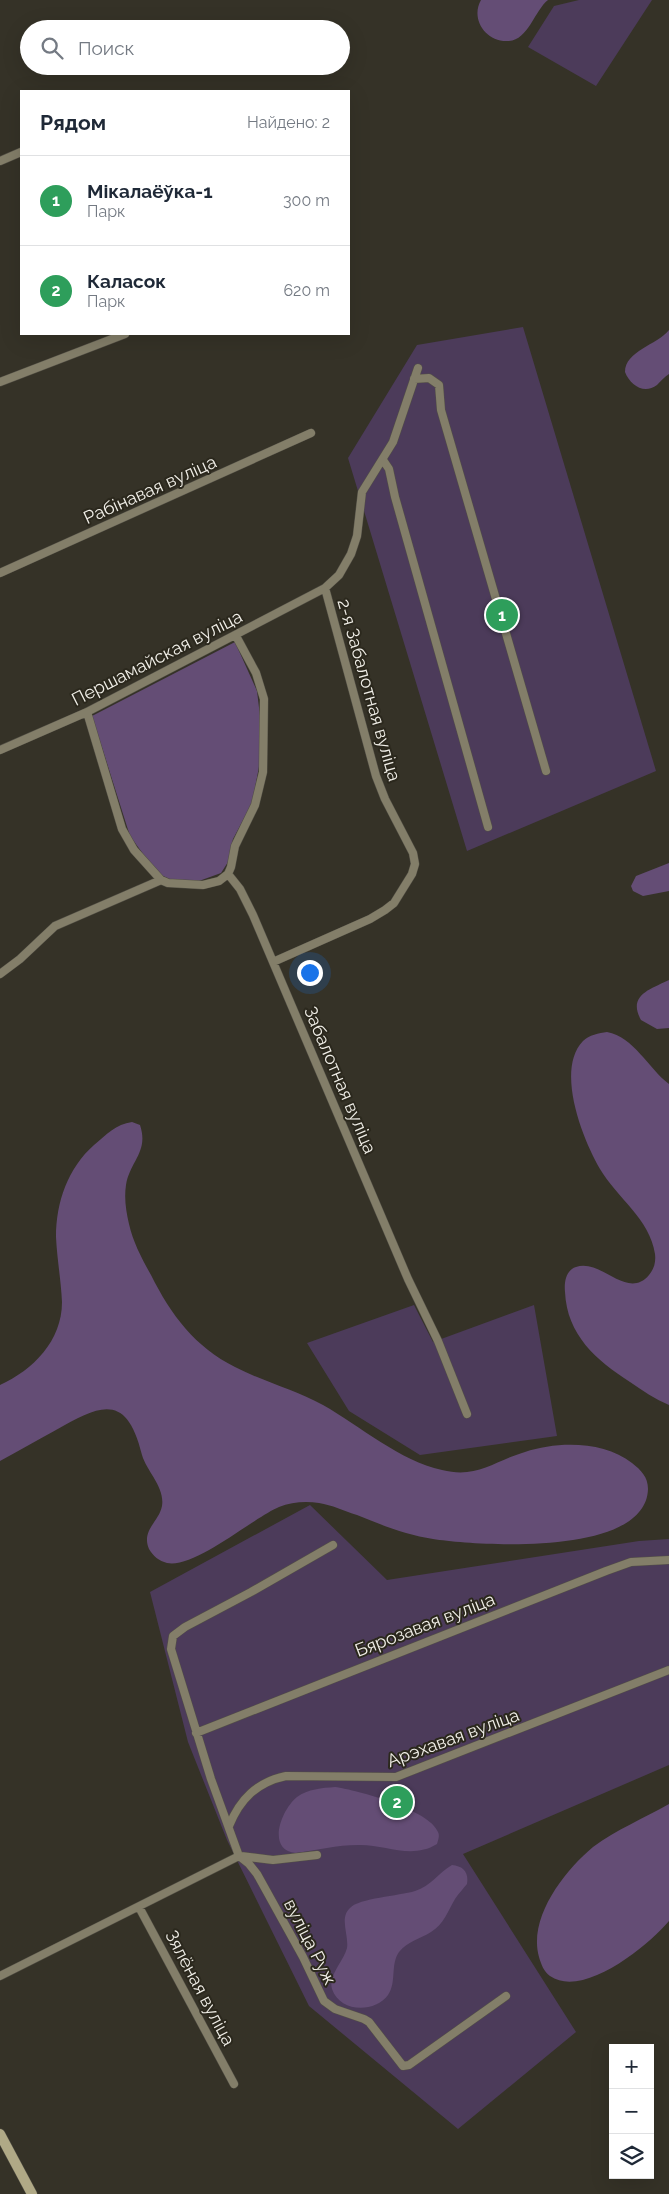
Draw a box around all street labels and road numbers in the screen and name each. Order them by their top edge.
street label: Рабінавая вуліца [80,451,219,528]
street label: 2-я Забалотная вуліца [333,596,406,784]
street label: Першамайская вуліца [68,605,246,710]
street label: Забалотная вуліца [300,1003,381,1157]
street label: Бярозавая вуліца [352,1588,498,1661]
street label: Арэхавая вуліца [384,1704,522,1771]
street label: вуліца Руж [280,1895,341,1988]
street label: Зялёная вуліца [161,1926,240,2049]

